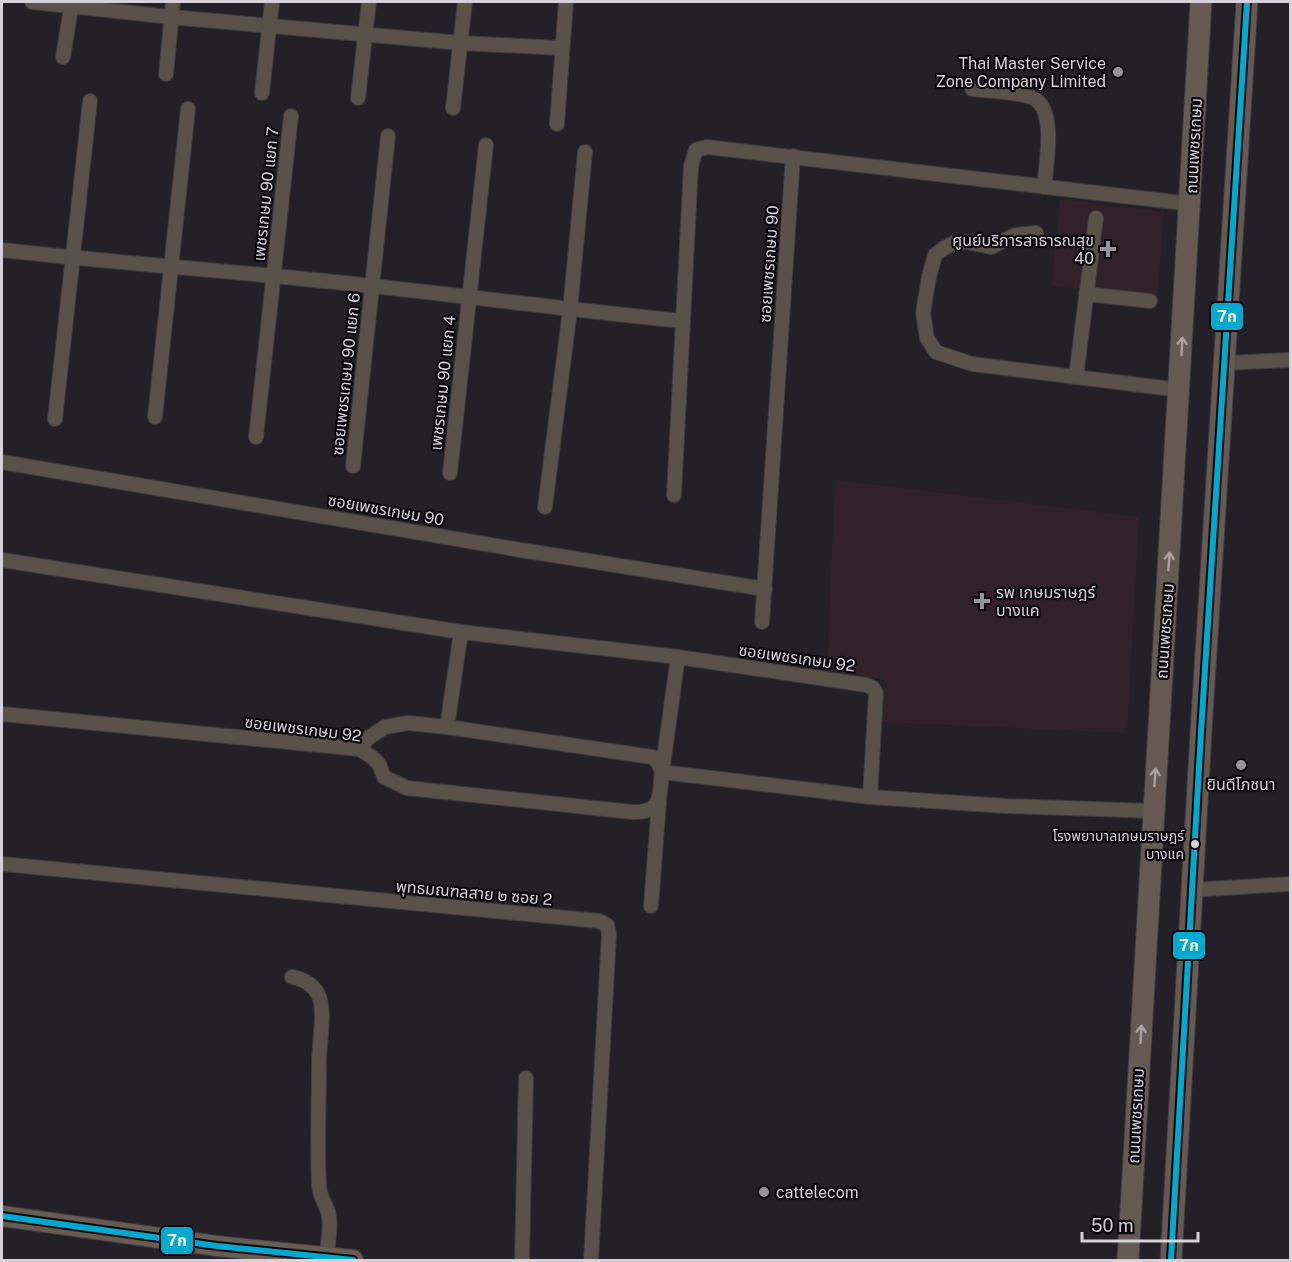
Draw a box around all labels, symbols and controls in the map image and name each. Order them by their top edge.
place label: Thai Master Service Zone Company Limited [936,54,1106,91]
marker: Thai Master Service Zone Company Limited [1111,65,1125,79]
street label: ถนนเพชรเกษม [1182,98,1206,194]
street label: เพชรเกษม 90 แยก 7 [249,126,283,262]
street label: ซอยเพชรเกษม 90 [755,204,783,323]
place label: ศูนย์บริการสาธารณสุข 40 [952,231,1094,268]
marker: ศูนย์บริการสาธารณสุข 40 [1099,240,1117,258]
street label: ซอยเพชรเกษม 90 แยก 6 [328,292,364,456]
line badge: 7ก [1210,302,1244,331]
text: 7ก [1217,307,1237,326]
street label: เพชรเกษม 90 แยก 4 [426,315,460,451]
one-way arrow [1177,336,1188,356]
street label: ซอยเพชรเกษม 90 [326,490,446,530]
one-way arrow [1164,552,1175,572]
place label: รพ เกษมราษฎร์ บางแค [996,583,1096,620]
street label: ถนนเพชรเกษม [1152,583,1178,679]
marker: รพ เกษมราษฎร์ บางแค [973,592,991,610]
street label: ซอยเพชรเกษม 92 [737,640,857,676]
street label: ซอยเพชรเกษม 92 [244,712,362,746]
marker: ยินดีโภชนา [1234,758,1248,772]
one-way arrow [1150,767,1161,787]
place label: ยินดีโภชนา [1207,775,1275,794]
place label: โรงพยาบาลเกษมราษฎร์ บางแค [1053,828,1185,862]
marker: โรงพยาบาลเกษมราษฎร์ บางแค [1189,838,1201,850]
street label: พุทธมณฑลสาย ๒ ซอย 2 [395,877,553,909]
line badge: 7ก [1172,931,1206,960]
text: 7ก [1179,936,1199,955]
one-way arrow [1135,1025,1146,1045]
street label: ถนนเพชรเกษม [1124,1068,1148,1164]
place label: cattelecom [776,1183,859,1202]
marker: cattelecom [757,1185,771,1199]
scale bar [1082,1205,1198,1243]
text: 50 m [1091,1215,1134,1236]
line badge: 7ก [160,1226,194,1255]
text: 7ก [167,1231,187,1250]

